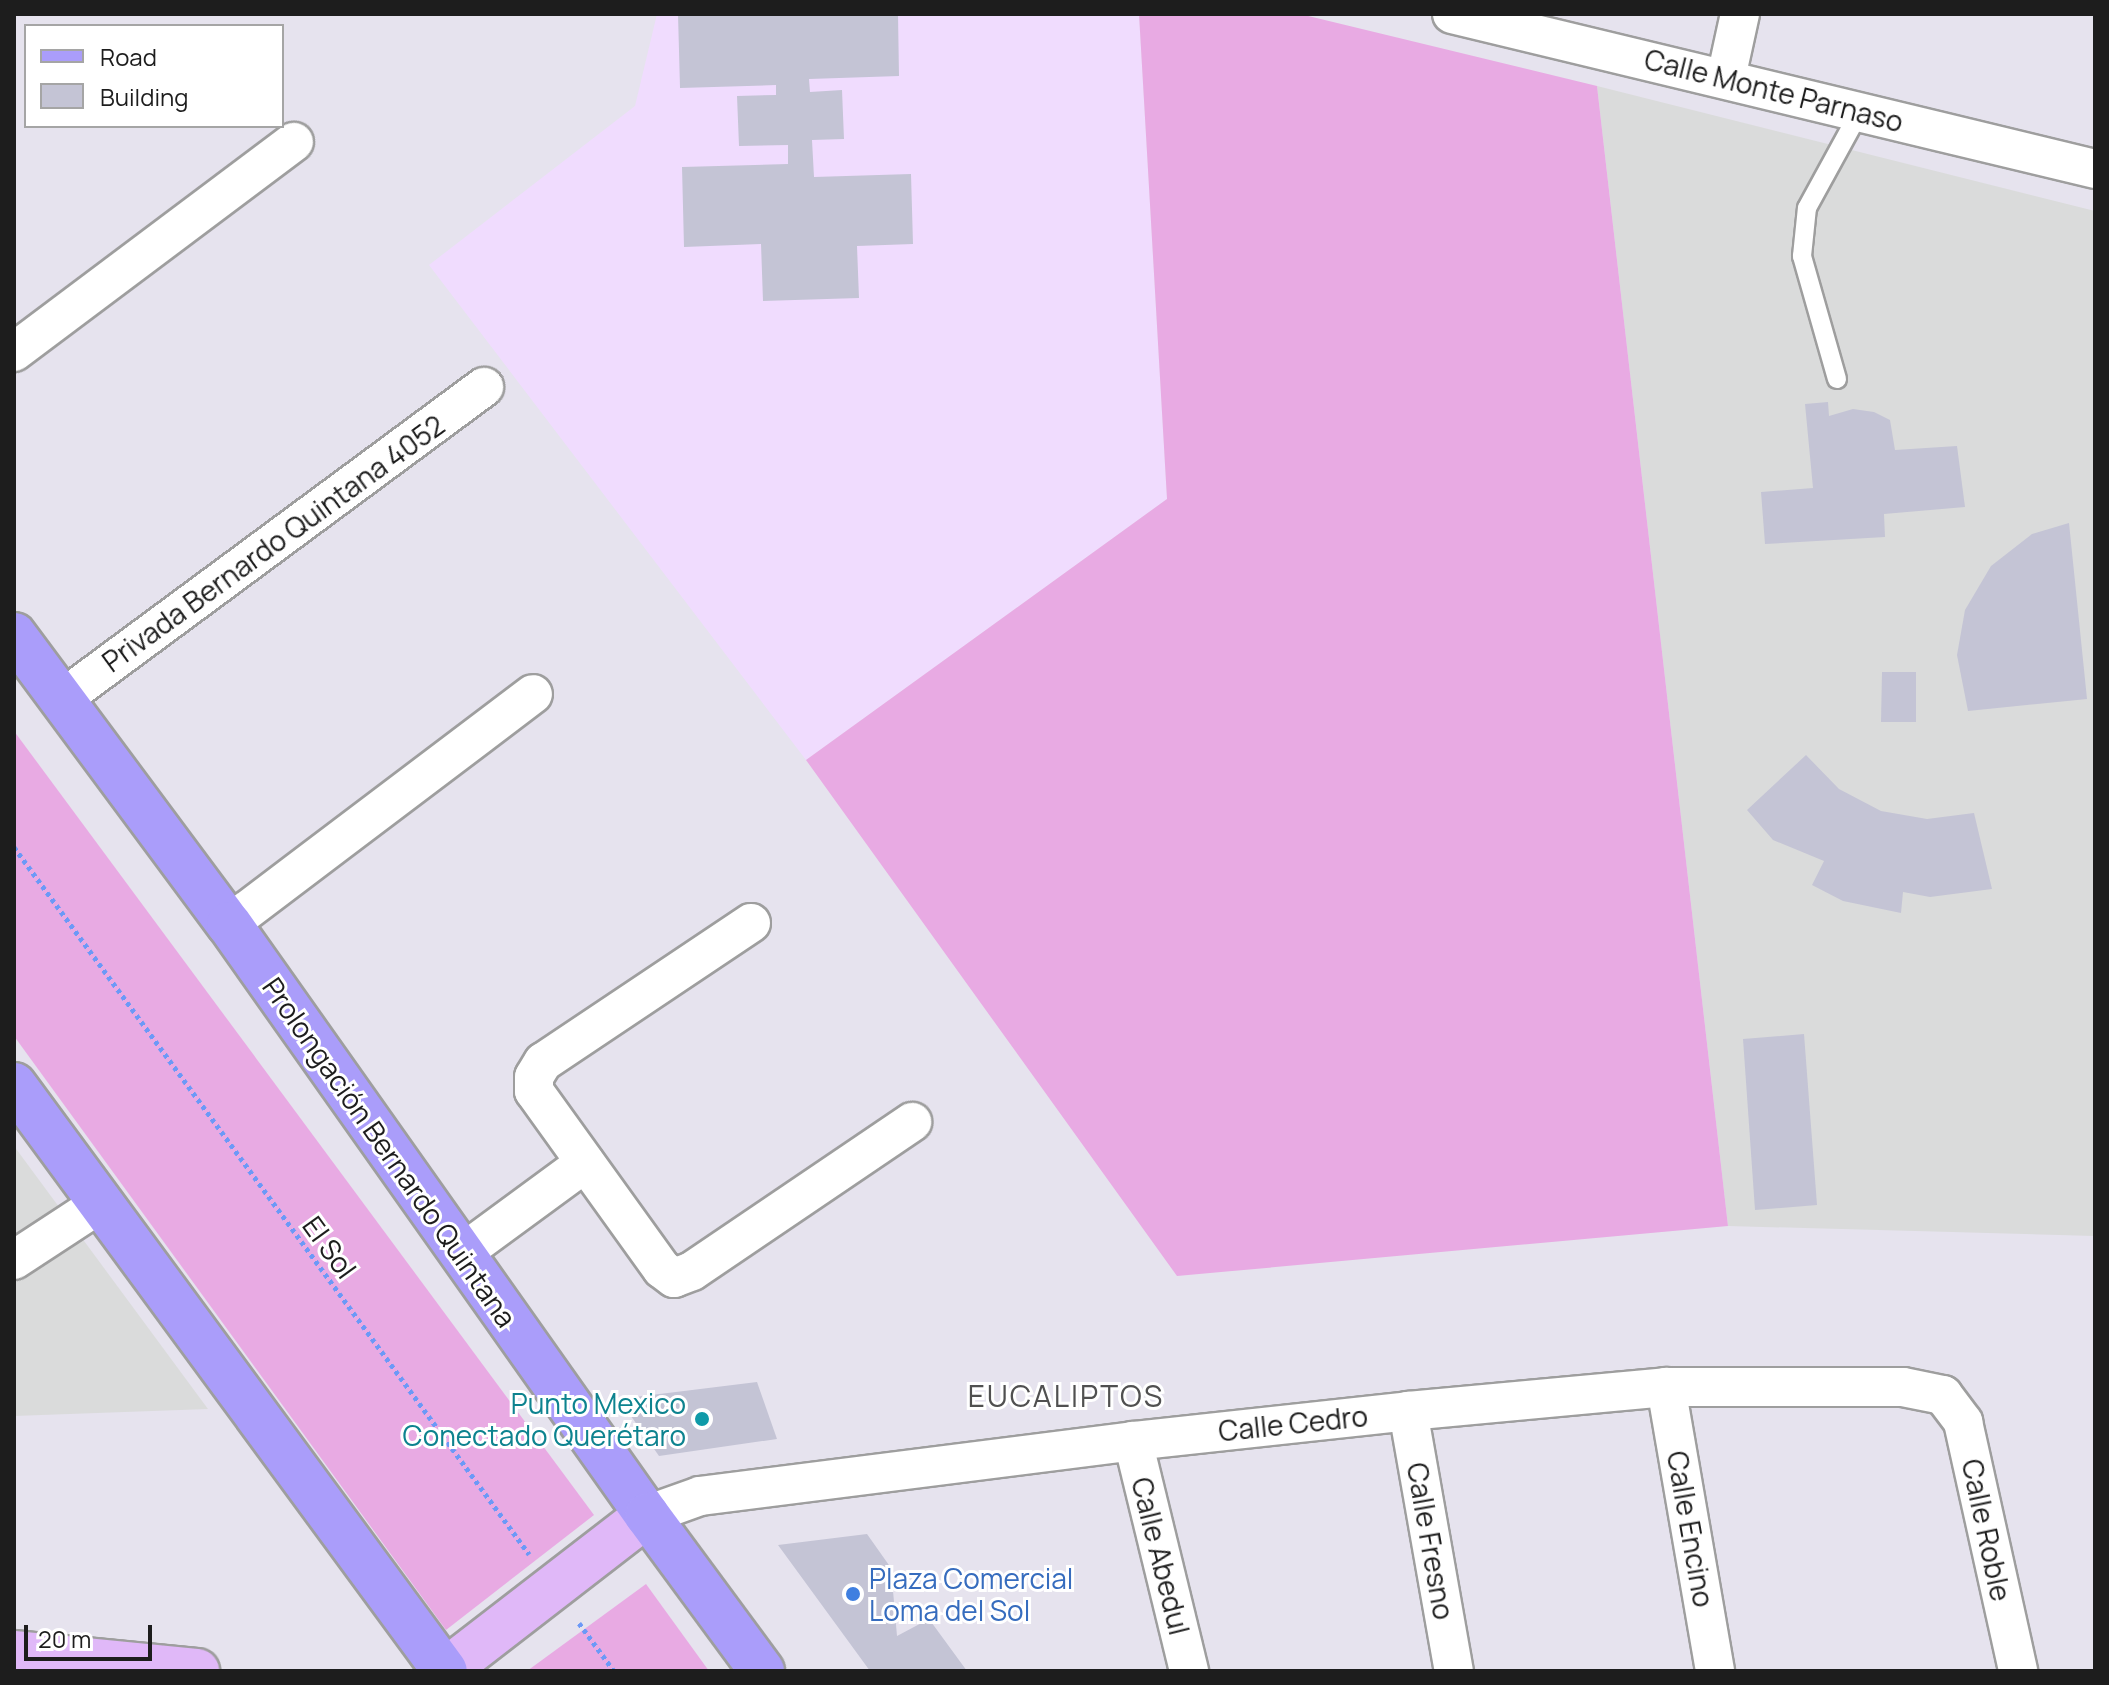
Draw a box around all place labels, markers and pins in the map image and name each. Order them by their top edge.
place label: Punto Mexico Conectado Querétaro [403,1386,686,1452]
marker: Punto Mexico Conectado Querétaro [693,1410,711,1428]
place label: Plaza Comercial Loma del Sol [869,1561,1073,1627]
marker: Plaza Comercial Loma del Sol [844,1585,862,1603]

